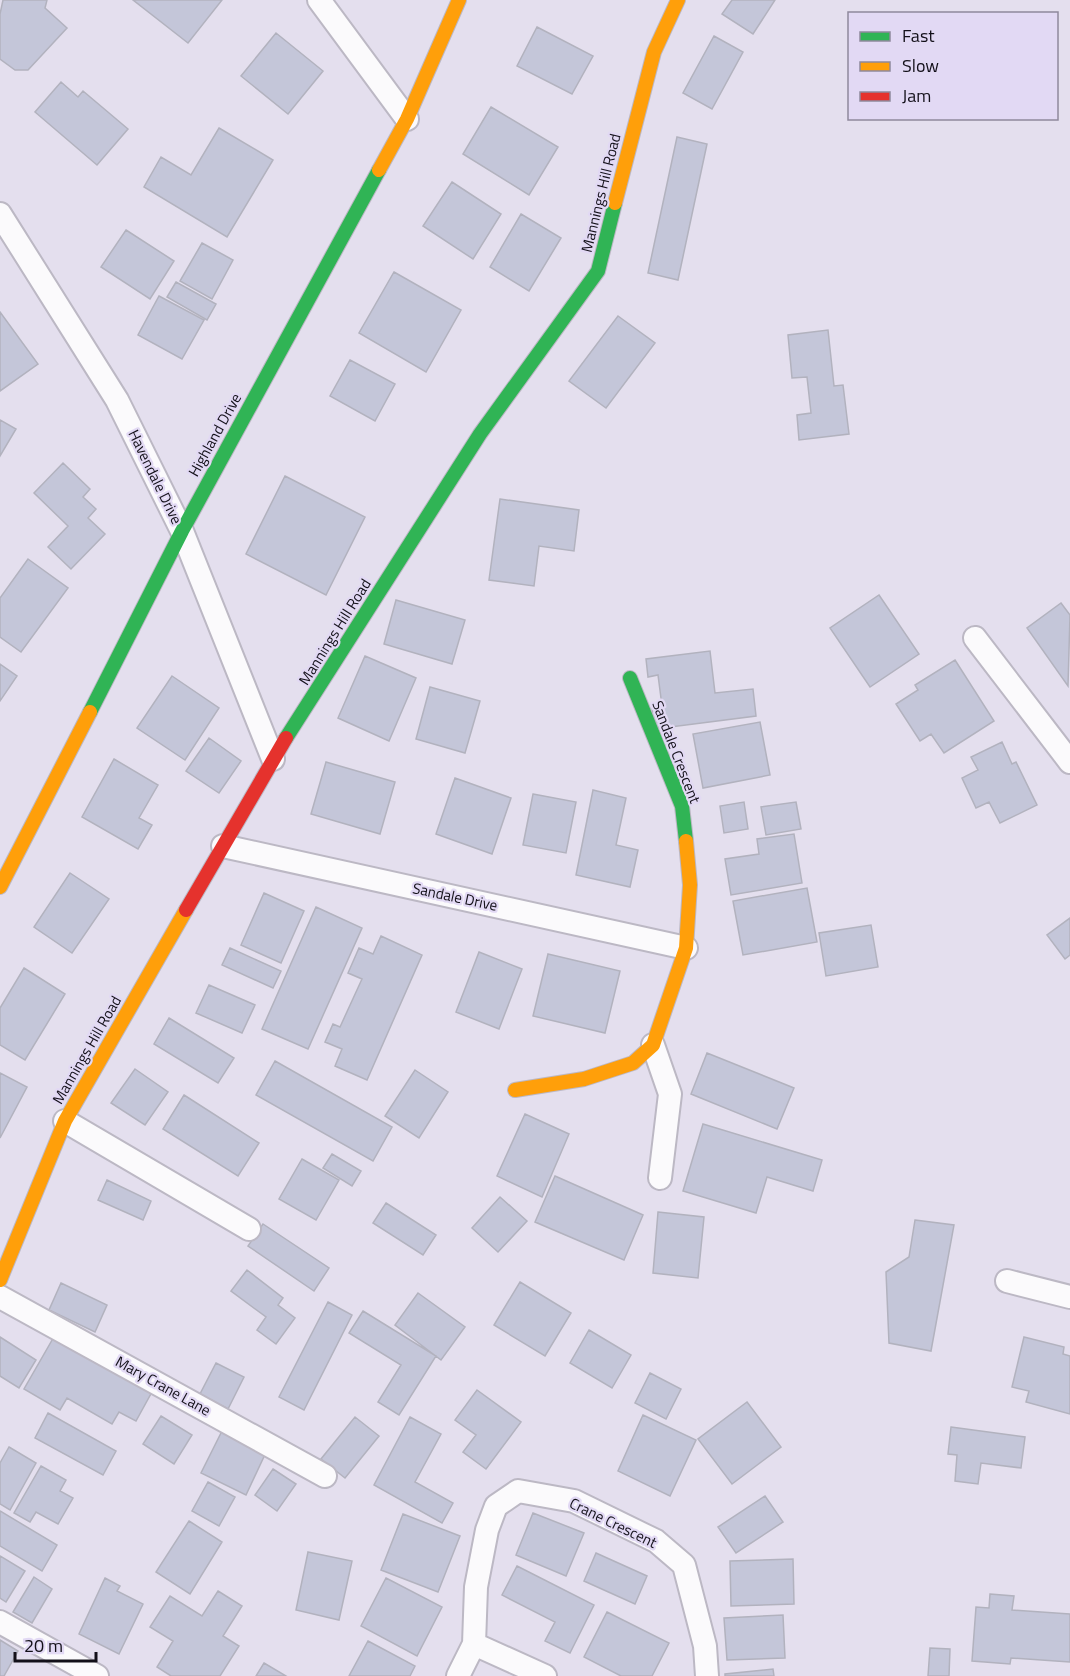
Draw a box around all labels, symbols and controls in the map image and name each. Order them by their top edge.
legend [848,12,1058,120]
text: Fast [902,22,935,49]
text: Slow [902,52,939,79]
text: Jam [902,82,931,109]
street label: Mannings Hill Road [575,131,626,255]
street label: Highland Drive [182,389,247,481]
street label: Havendale Drive [123,426,188,528]
street label: Mannings Hill Road [293,574,377,689]
street label: Sandale Crescent [646,697,707,807]
street label: Sandale Drive [411,876,500,917]
street label: Mannings Hill Road [46,991,127,1108]
street label: Mary Crane Lane [111,1350,215,1421]
street label: Crane Crescent [566,1491,661,1554]
scale bar [15,1625,96,1663]
text: 20 m [24,1632,63,1659]

